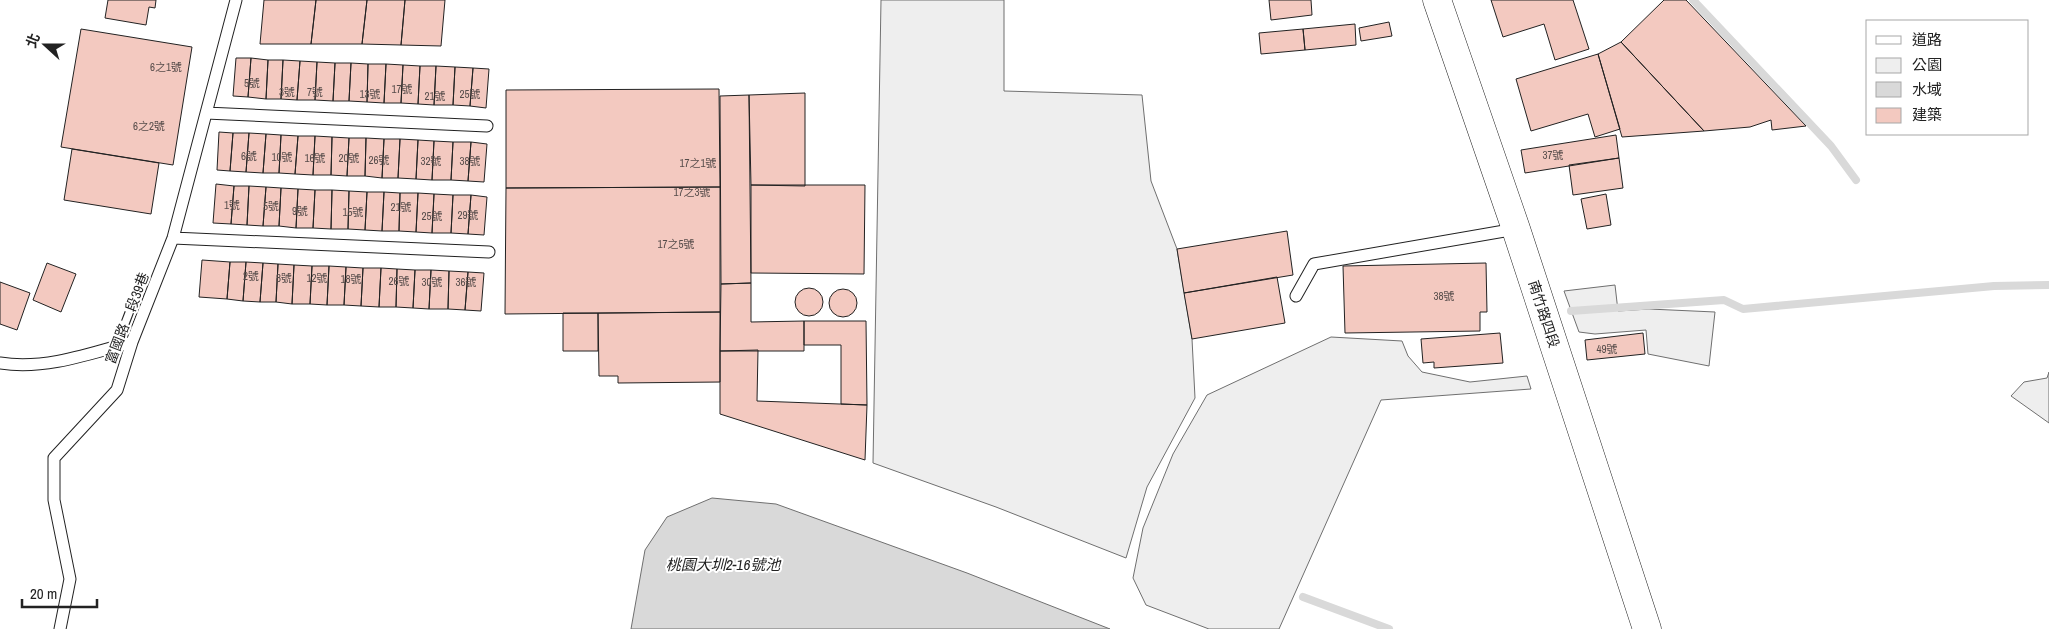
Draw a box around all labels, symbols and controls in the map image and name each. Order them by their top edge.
north arrow [20,20,70,70]
legend [1866,20,2029,135]
text: 道路 [1912,29,1942,50]
text: 北 [22,31,44,50]
text: 公園 [1912,54,1942,75]
house number: 6之1號 [150,60,182,74]
house number: 5號 [244,76,260,90]
text: 水域 [1912,79,1942,100]
house number: 17號 [391,82,413,96]
house number: 3號 [279,85,295,99]
house number: 7號 [307,85,323,99]
house number: 13號 [359,87,381,101]
house number: 25號 [459,87,481,101]
house number: 21號 [424,89,446,103]
text: 建築 [1912,104,1942,125]
house number: 6之2號 [133,119,165,133]
house number: 37號 [1542,148,1564,162]
house number: 6號 [241,149,257,163]
house number: 10號 [271,150,293,164]
house number: 16號 [304,151,326,165]
house number: 20號 [338,151,360,165]
house number: 26號 [368,153,390,167]
house number: 32號 [420,154,442,168]
house number: 38號 [459,154,481,168]
house number: 17之1號 [679,156,717,170]
house number: 17之3號 [673,185,711,199]
house number: 1號 [224,198,240,212]
house number: 5號 [263,199,279,213]
house number: 21號 [390,200,412,214]
house number: 9號 [292,204,308,218]
house number: 15號 [342,205,364,219]
house number: 29號 [457,208,479,222]
house number: 25號 [421,209,443,223]
house number: 17之5號 [657,237,695,251]
house number: 2號 [243,269,259,283]
street label: 富國路二段39巷 [101,270,153,366]
house number: 8號 [276,271,292,285]
house number: 12號 [306,271,328,285]
house number: 18號 [340,272,362,286]
house number: 26號 [388,274,410,288]
house number: 30號 [421,275,443,289]
house number: 36號 [455,275,477,289]
street label: 南竹路四段 [1525,278,1563,350]
house number: 38號 [1433,289,1455,303]
house number: 49號 [1596,342,1618,356]
water label: 桃園大圳2-16號池 [666,554,782,575]
scale bar [22,576,98,608]
text: 20 m [30,583,57,604]

